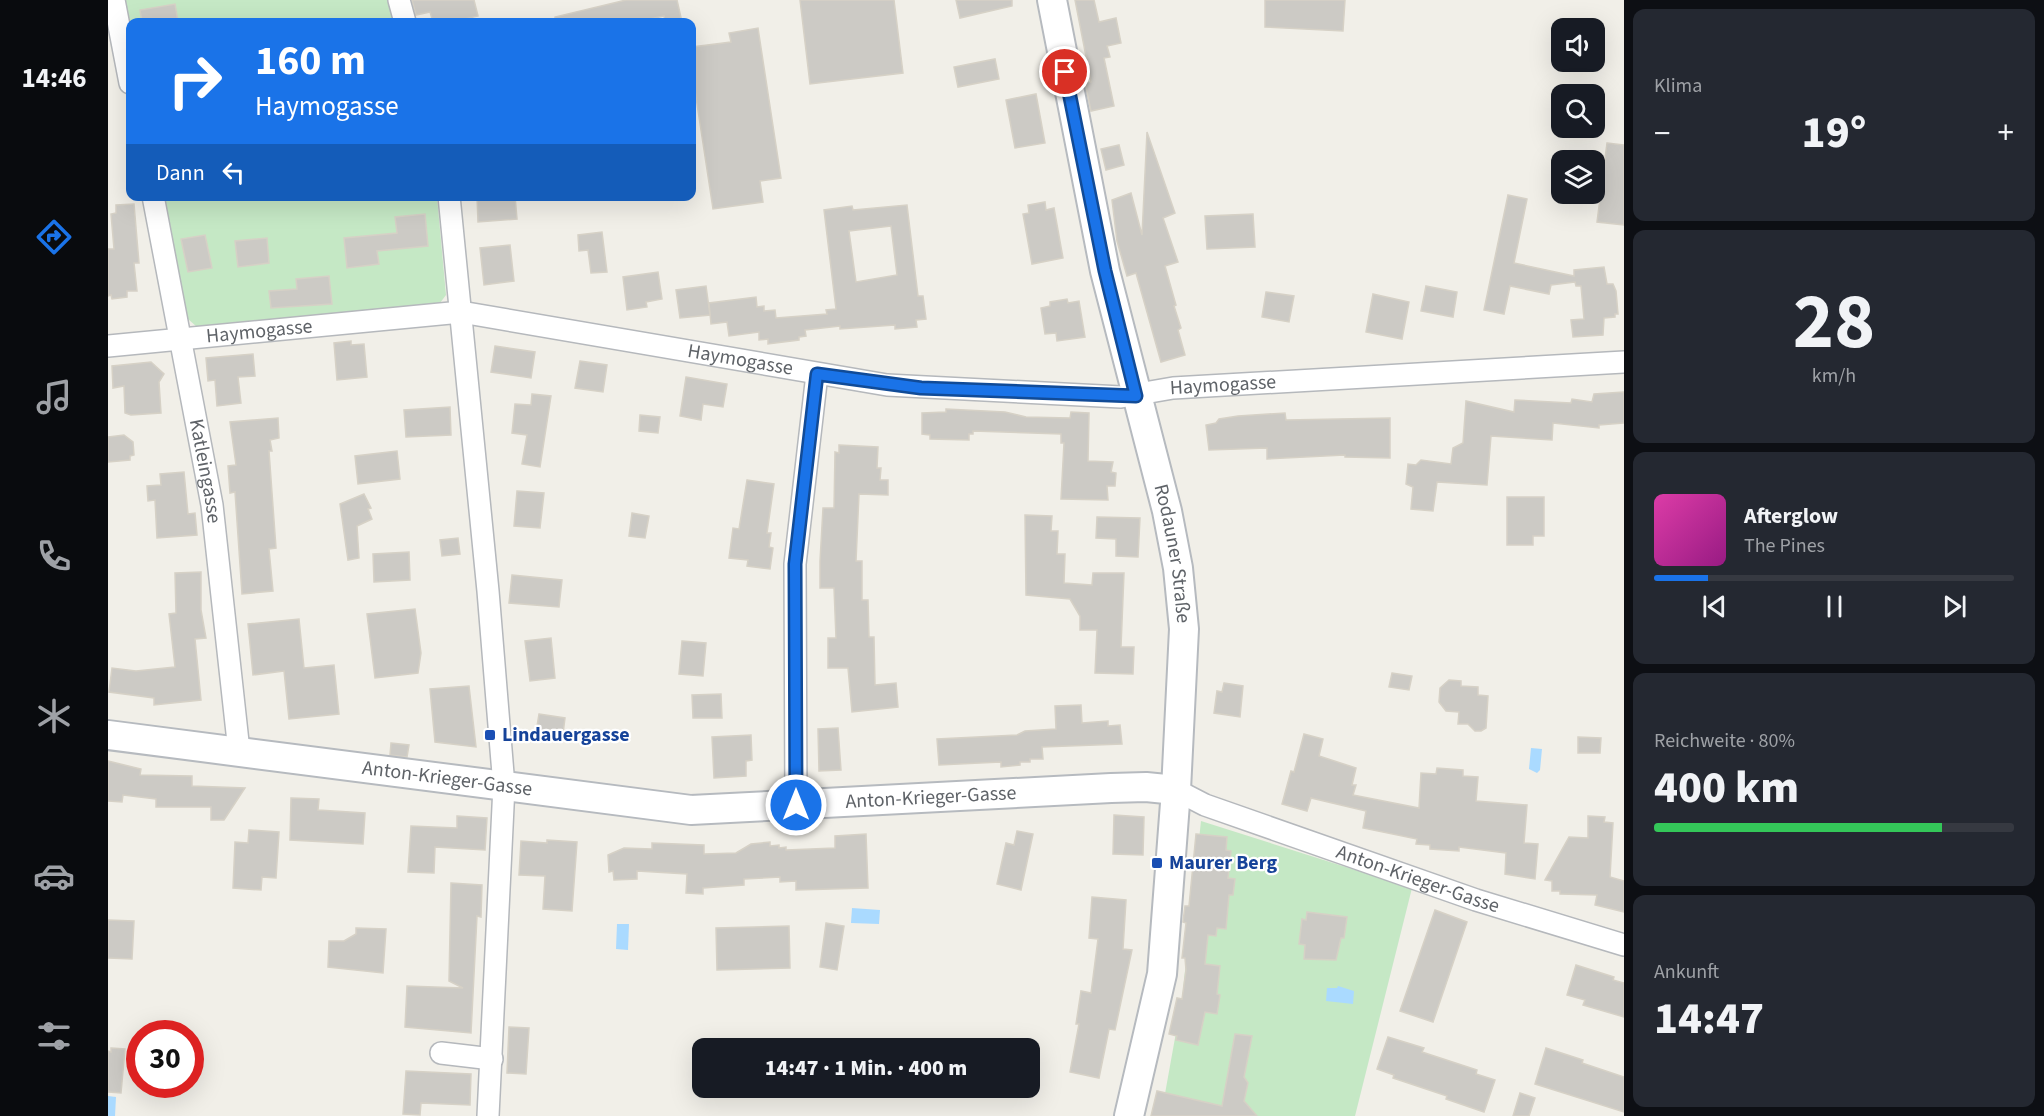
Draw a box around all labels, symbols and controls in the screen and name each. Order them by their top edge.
map controls [1551,18,1605,204]
button: sound [1551,18,1605,72]
text: 160 m [255,31,366,91]
icon: right [156,42,234,120]
pin [1039,46,1090,97]
icon: arrive [1048,55,1081,88]
text: 14:46 [21,59,87,98]
text: Klima [1654,72,1702,100]
button: search [1551,84,1605,138]
text: Haymogasse [255,87,399,126]
text: 19° [1802,101,1866,165]
text: − [1654,110,1670,157]
text: + [1998,110,2014,157]
button: layers [1551,150,1605,204]
icon: left [217,156,250,189]
text: Dann [156,157,205,189]
icon: directions [33,216,75,258]
text: 28 [1793,267,1875,378]
street label: Haymogasse [205,312,314,350]
street label: Haymogasse [685,337,795,383]
text: km/h [1812,362,1856,390]
street label: Haymogasse [1169,368,1277,402]
icon: music [33,376,75,418]
street label: Katleingasse [182,417,228,525]
street label: Rodauner Straße [1147,481,1197,625]
text: Afterglow [1744,500,1838,532]
text: The Pines [1744,532,1825,560]
icon: phone [33,535,75,577]
icon: previous [1698,590,1731,623]
icon: pause [1818,590,1851,623]
icon: next [1938,590,1971,623]
icon: climate [33,695,75,737]
place label: Lindauergasse [502,721,630,749]
text: Reichweite · 80% [1654,727,1795,755]
marker: Lindauergasse [483,728,497,742]
street label: Anton-Krieger-Gasse [361,754,534,803]
text: 400 km [1654,756,1799,820]
position arrow [764,773,828,837]
street label: Anton-Krieger-Gasse [845,779,1017,816]
street label: Anton-Krieger-Gasse [1332,838,1503,920]
place label: Maurer Berg [1169,849,1277,877]
icon: car [33,855,75,897]
marker: Maurer Berg [1150,856,1164,870]
text: Ankunft [1654,958,1719,986]
text: 14:47 [1654,987,1764,1051]
icon: filters [33,1015,75,1057]
speed limit sign: 30 [126,1020,204,1098]
text: 14:47 · 1 Min. · 400 m [765,1052,967,1084]

